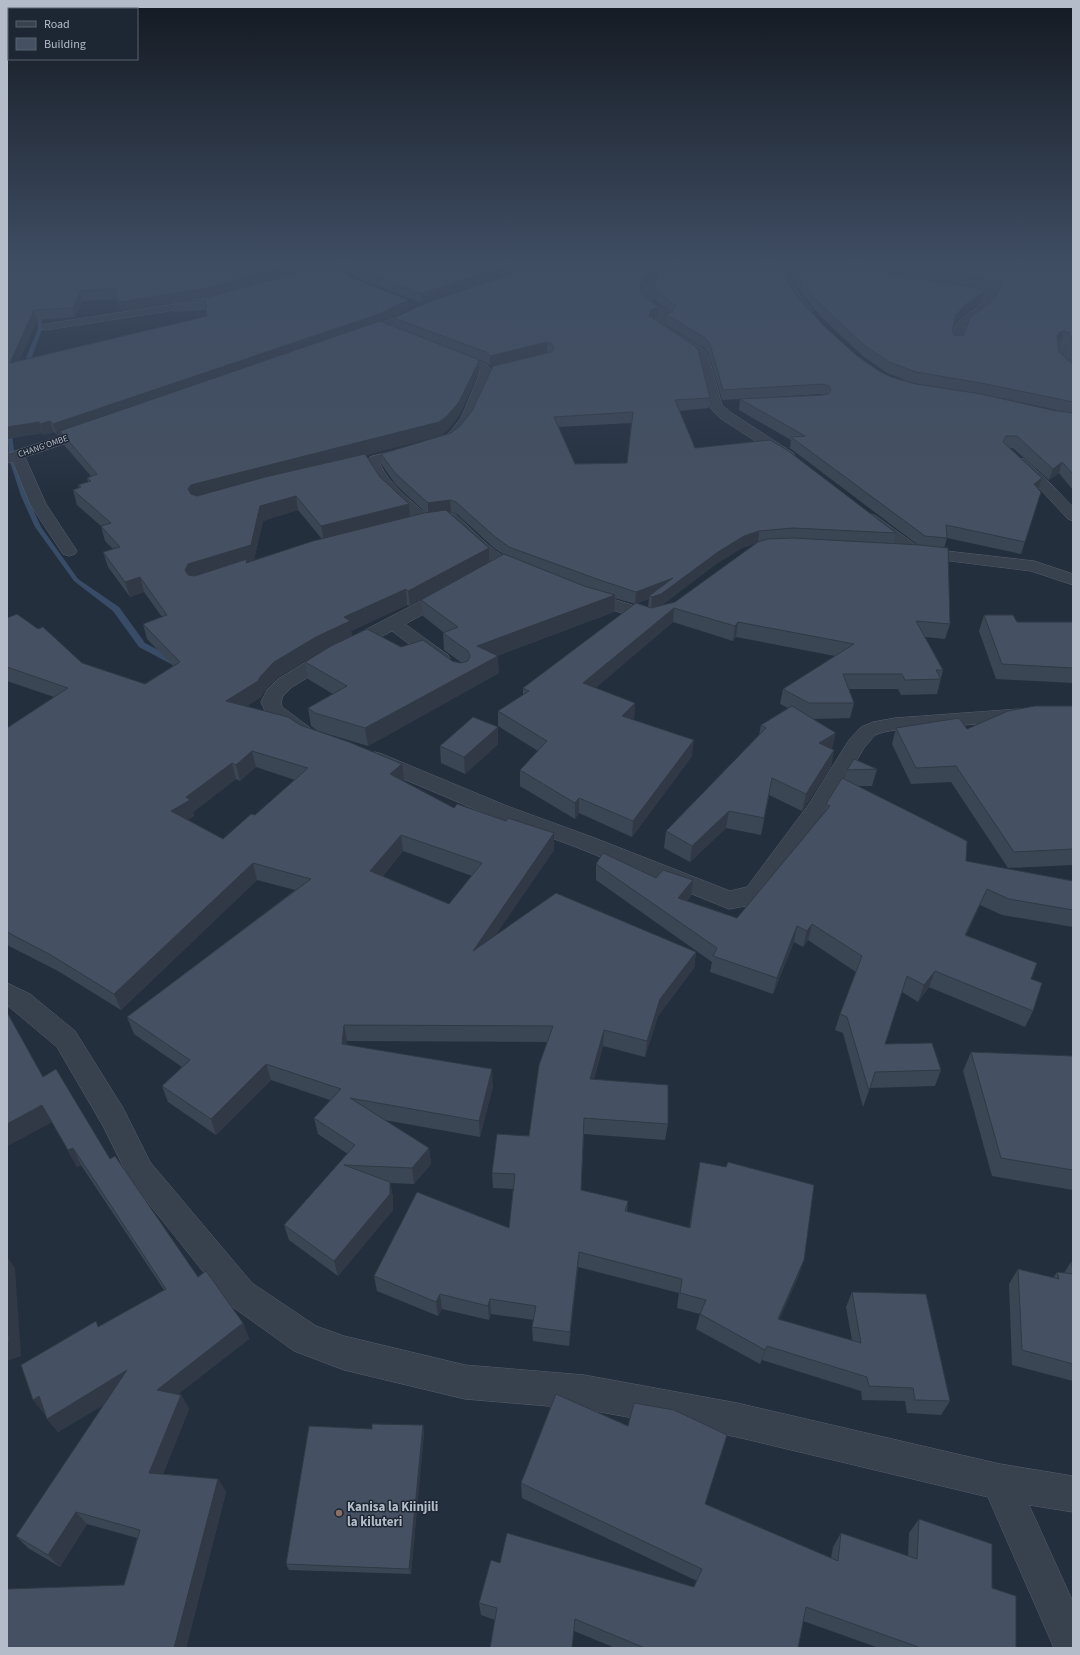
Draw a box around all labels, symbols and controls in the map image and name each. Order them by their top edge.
legend [8,8,138,60]
text: Road [44,16,70,33]
text: Building [44,36,86,53]
street label: CHANG'OMBE [16,432,70,461]
place label: Kanisa la Kiinjili la kiluteri [347,1498,438,1531]
marker: Kanisa la Kiinjili la kiluteri [334,1508,344,1518]

